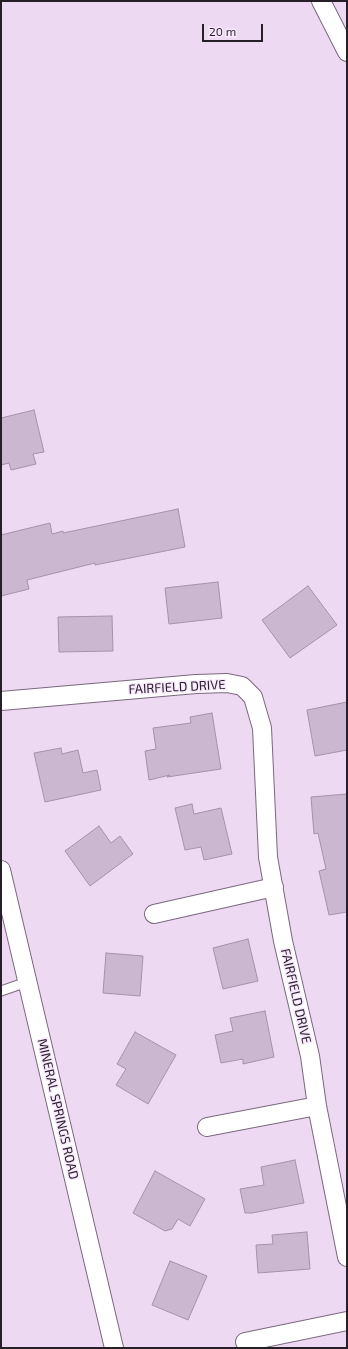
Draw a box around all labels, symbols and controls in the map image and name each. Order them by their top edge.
scale bar [204,16,265,42]
text: 20 m [209,24,236,38]
street label: FAIRFIELD DRIVE [128,677,226,697]
street label: FAIRFIELD DRIVE [277,947,315,1045]
street label: MINERAL SPRINGS ROAD [34,1037,82,1181]

